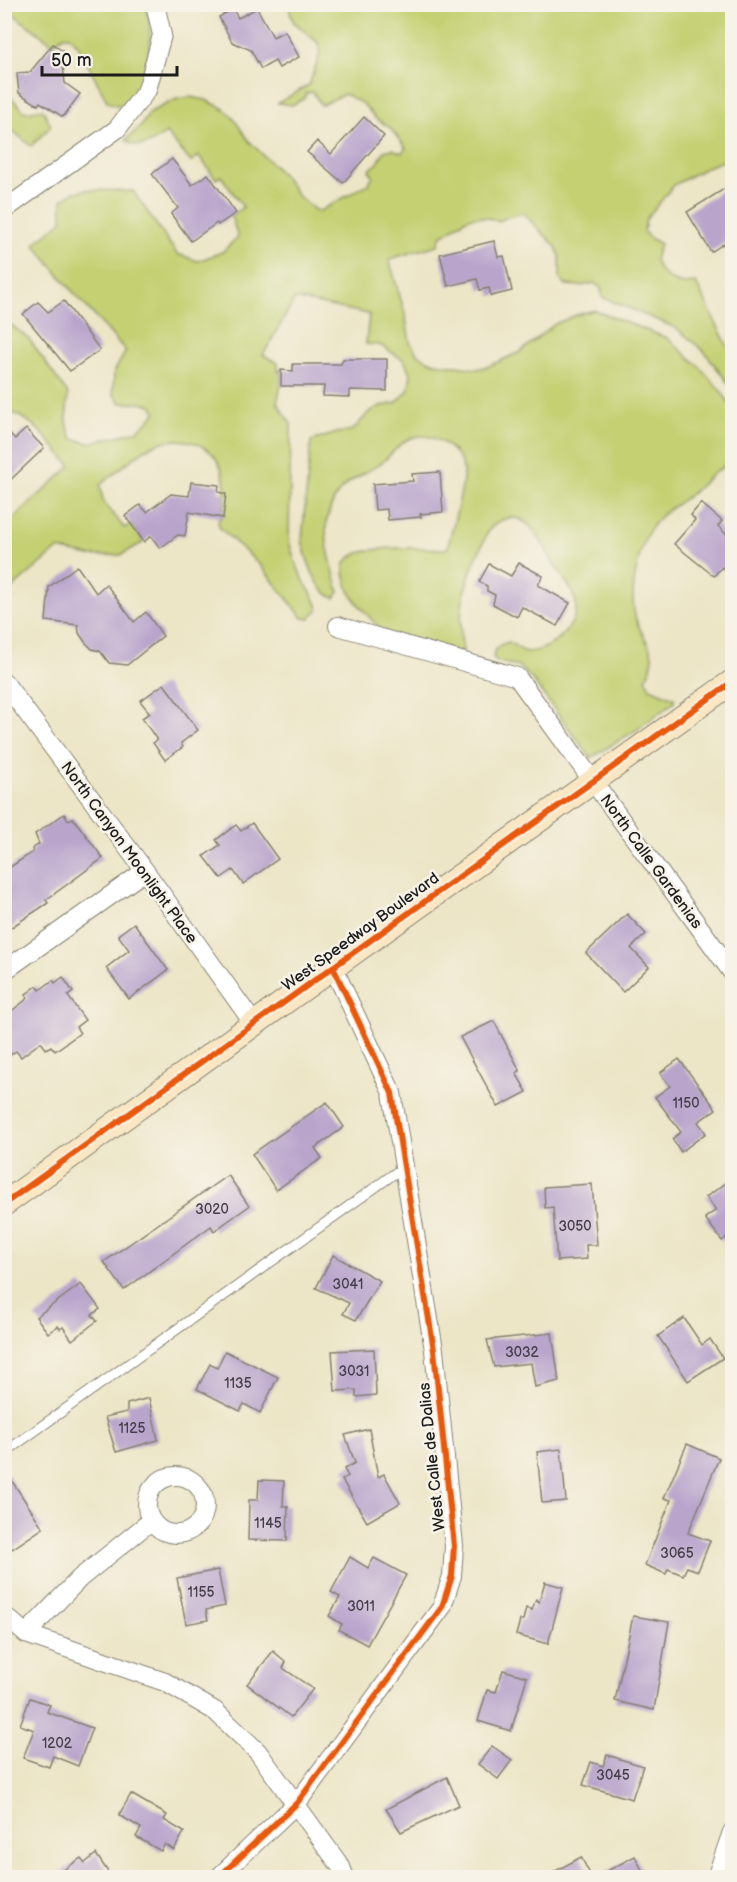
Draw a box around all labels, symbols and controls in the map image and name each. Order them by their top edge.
scale bar [42,39,177,77]
text: 50 m [51,50,92,71]
street label: North Canyon Moonlight Place [56,758,201,948]
street label: North Calle Gardenias [596,791,706,933]
street label: West Speedway Boulevard [279,869,443,996]
house number: 1150 [672,1095,700,1112]
house number: 3020 [195,1201,229,1218]
house number: 3050 [558,1218,592,1235]
house number: 3041 [333,1276,363,1293]
house number: 3032 [505,1344,540,1361]
house number: 3031 [339,1363,369,1380]
house number: 1135 [224,1375,252,1392]
street label: West Calle de Dalias [415,1382,450,1532]
house number: 1125 [118,1420,146,1437]
house number: 1145 [254,1515,282,1532]
house number: 3065 [660,1545,694,1562]
house number: 1155 [188,1584,214,1601]
house number: 3011 [347,1598,375,1615]
house number: 1202 [42,1735,73,1752]
house number: 3045 [596,1767,630,1784]

